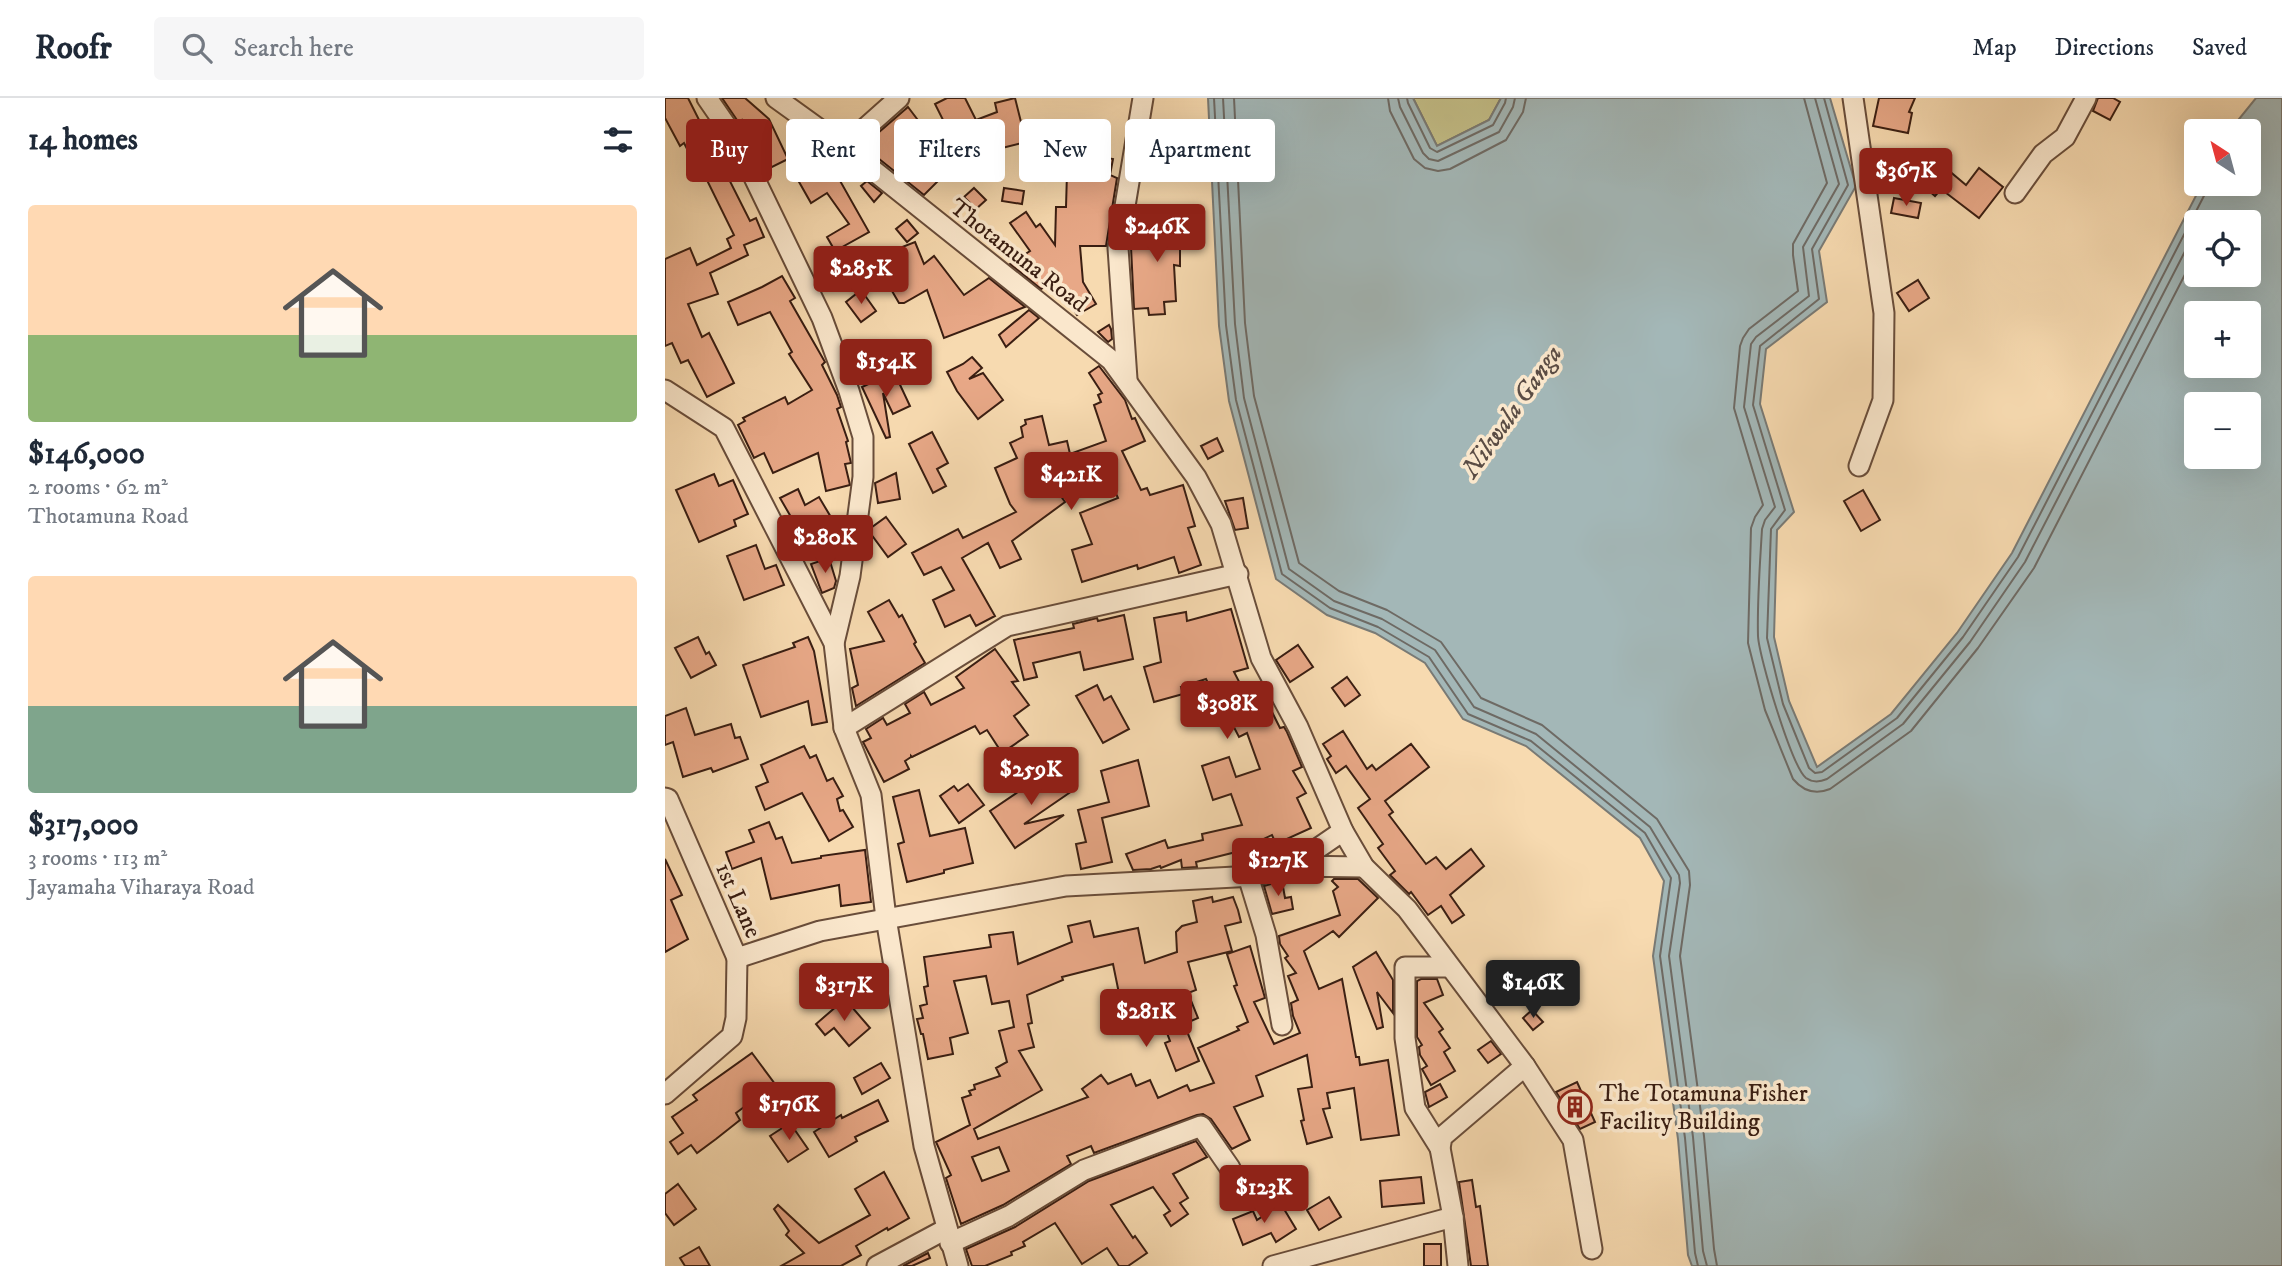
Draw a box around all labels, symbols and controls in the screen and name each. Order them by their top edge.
search box [154,17,644,80]
text: Roofr [35,28,112,69]
icon: search [178,29,216,67]
text: Search here [234,32,354,65]
text: Map [1972,33,2017,63]
text: Directions [2055,33,2154,63]
text: Saved [2192,33,2247,63]
chip: Buy [686,119,772,182]
chip: Rent [786,119,880,182]
chip: Filters [894,119,1005,182]
chip: New [1019,119,1111,182]
chip: Apartment [1125,119,1275,182]
north arrow [2184,119,2261,196]
map controls [2184,119,2261,469]
icon: filters [599,121,637,159]
text: 14 homes [28,122,138,159]
pin: $367K [1857,148,1955,208]
text: $367K [1875,156,1937,185]
street label: Thotamuna Road [943,192,1094,319]
pin: $246K [1108,204,1206,264]
button: locate [2184,210,2261,287]
text: $246K [1124,212,1190,241]
pin: $285K [812,246,910,306]
icon: home [270,250,396,376]
text: $285K [830,254,892,283]
button: + [2184,301,2261,378]
water label: Nilwala Ganga [1453,339,1570,486]
pin: $154K [837,340,935,399]
text: $154K [856,347,916,376]
button: − [2184,392,2261,469]
text: $146,000 [28,436,145,473]
pin: $421K [1022,452,1120,512]
text: $421K [1040,460,1102,489]
text: 2 rooms · 62 m² [28,473,168,502]
text: Thotamuna Road [28,502,188,531]
pin: $280K [776,516,874,575]
text: $280K [793,523,857,552]
icon: home [270,621,396,747]
pin: $308K [1178,682,1276,741]
text: $308K [1196,689,1258,718]
pin: $259K [982,748,1080,807]
text: $259K [1000,755,1062,784]
text: $317,000 [28,807,139,844]
pin: $127K [1229,838,1327,898]
text: 3 rooms · 113 m² [28,844,167,873]
text: $127K [1248,846,1308,875]
street label: 1st Lane [708,858,768,943]
text: Jayamaha Viharaya Road [28,873,254,902]
pin: $146K [1484,960,1582,1020]
pin: $317K [795,964,893,1023]
text: $146K [1502,968,1564,997]
text: $317K [815,971,873,1000]
pin: $281K [1097,990,1195,1049]
text: $281K [1116,997,1176,1026]
place label: The Totamuna Fisher Facility Building [1599,1079,1808,1137]
pin: $176K [740,1082,838,1142]
building icon: The Totamuna Fisher Facility Building [1556,1088,1594,1126]
text: $176K [758,1090,820,1119]
pin: $123K [1215,1166,1313,1225]
text: $123K [1235,1173,1293,1202]

